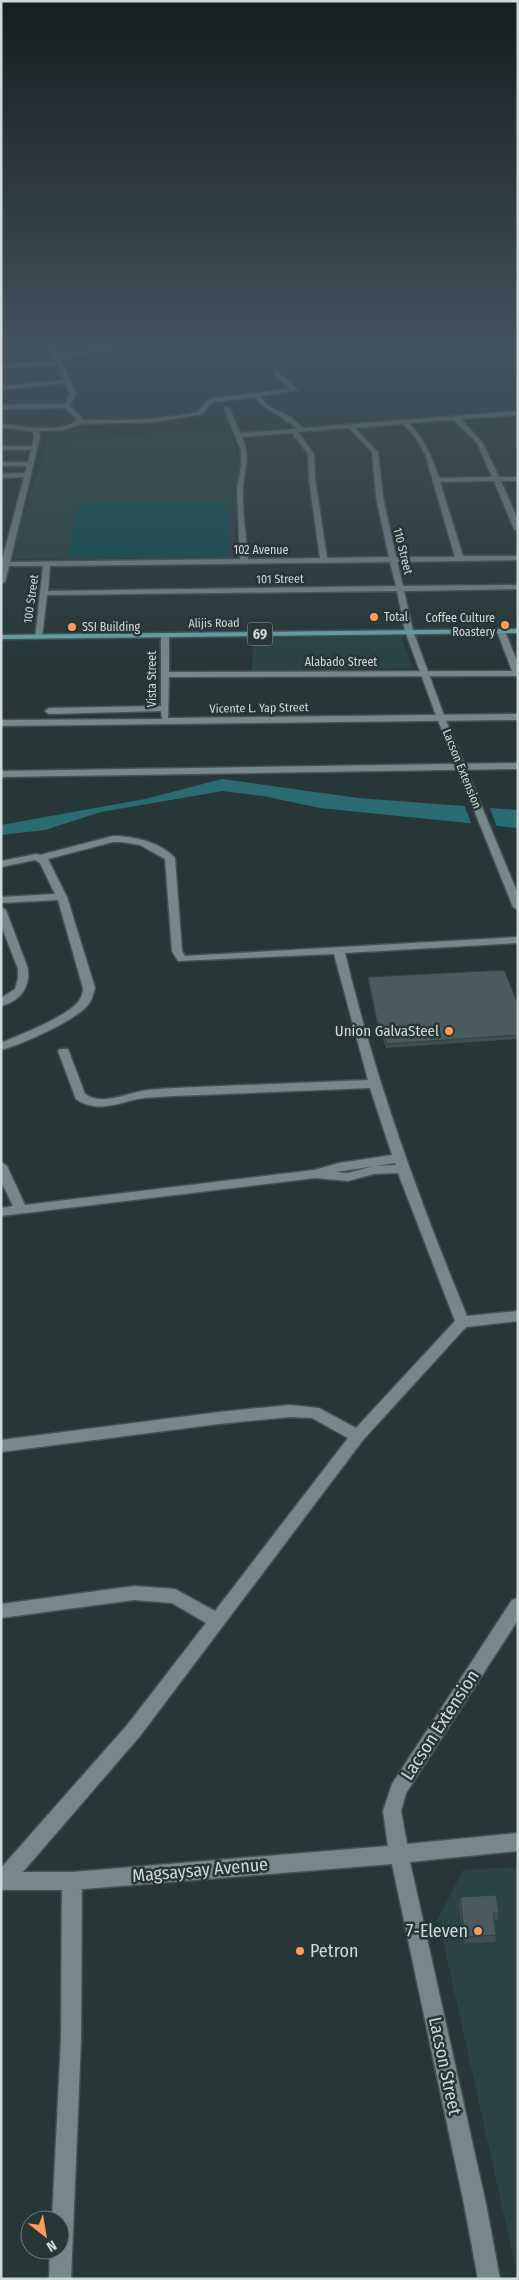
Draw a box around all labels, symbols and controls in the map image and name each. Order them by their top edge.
street label: 110 Street [390,526,416,576]
street label: 102 Avenue [234,543,289,557]
street label: 101 Street [256,572,304,586]
street label: 100 Street [21,573,41,624]
place label: Total [384,610,408,624]
marker: Total [368,611,380,623]
place label: Coffee Culture Roastery [426,611,496,639]
street label: Alijis Road [188,616,240,630]
marker: Coffee Culture Roastery [499,619,511,631]
place label: SSI Building [82,620,140,634]
marker: SSI Building [66,621,78,633]
road number: 69 [248,622,272,646]
street label: Vista Street [145,651,159,707]
street label: Alabado Street [305,655,377,669]
street label: Vicente L. Yap Street [209,700,309,716]
street label: Lacson Extension [440,727,484,811]
place label: Union GalvaSteel [335,1022,439,1040]
marker: Union GalvaSteel [443,1025,455,1037]
street label: Lacson Extension [396,1666,484,1784]
street label: Magsaysay Avenue [131,1853,269,1887]
place label: 7-Eleven [406,1920,468,1942]
marker: 7-Eleven [472,1925,484,1937]
place label: Petron [310,1940,358,1962]
marker: Petron [294,1945,306,1957]
street label: Lacson Street [424,2015,466,2117]
north arrow [20,2210,70,2260]
text: N [43,2236,59,2255]

